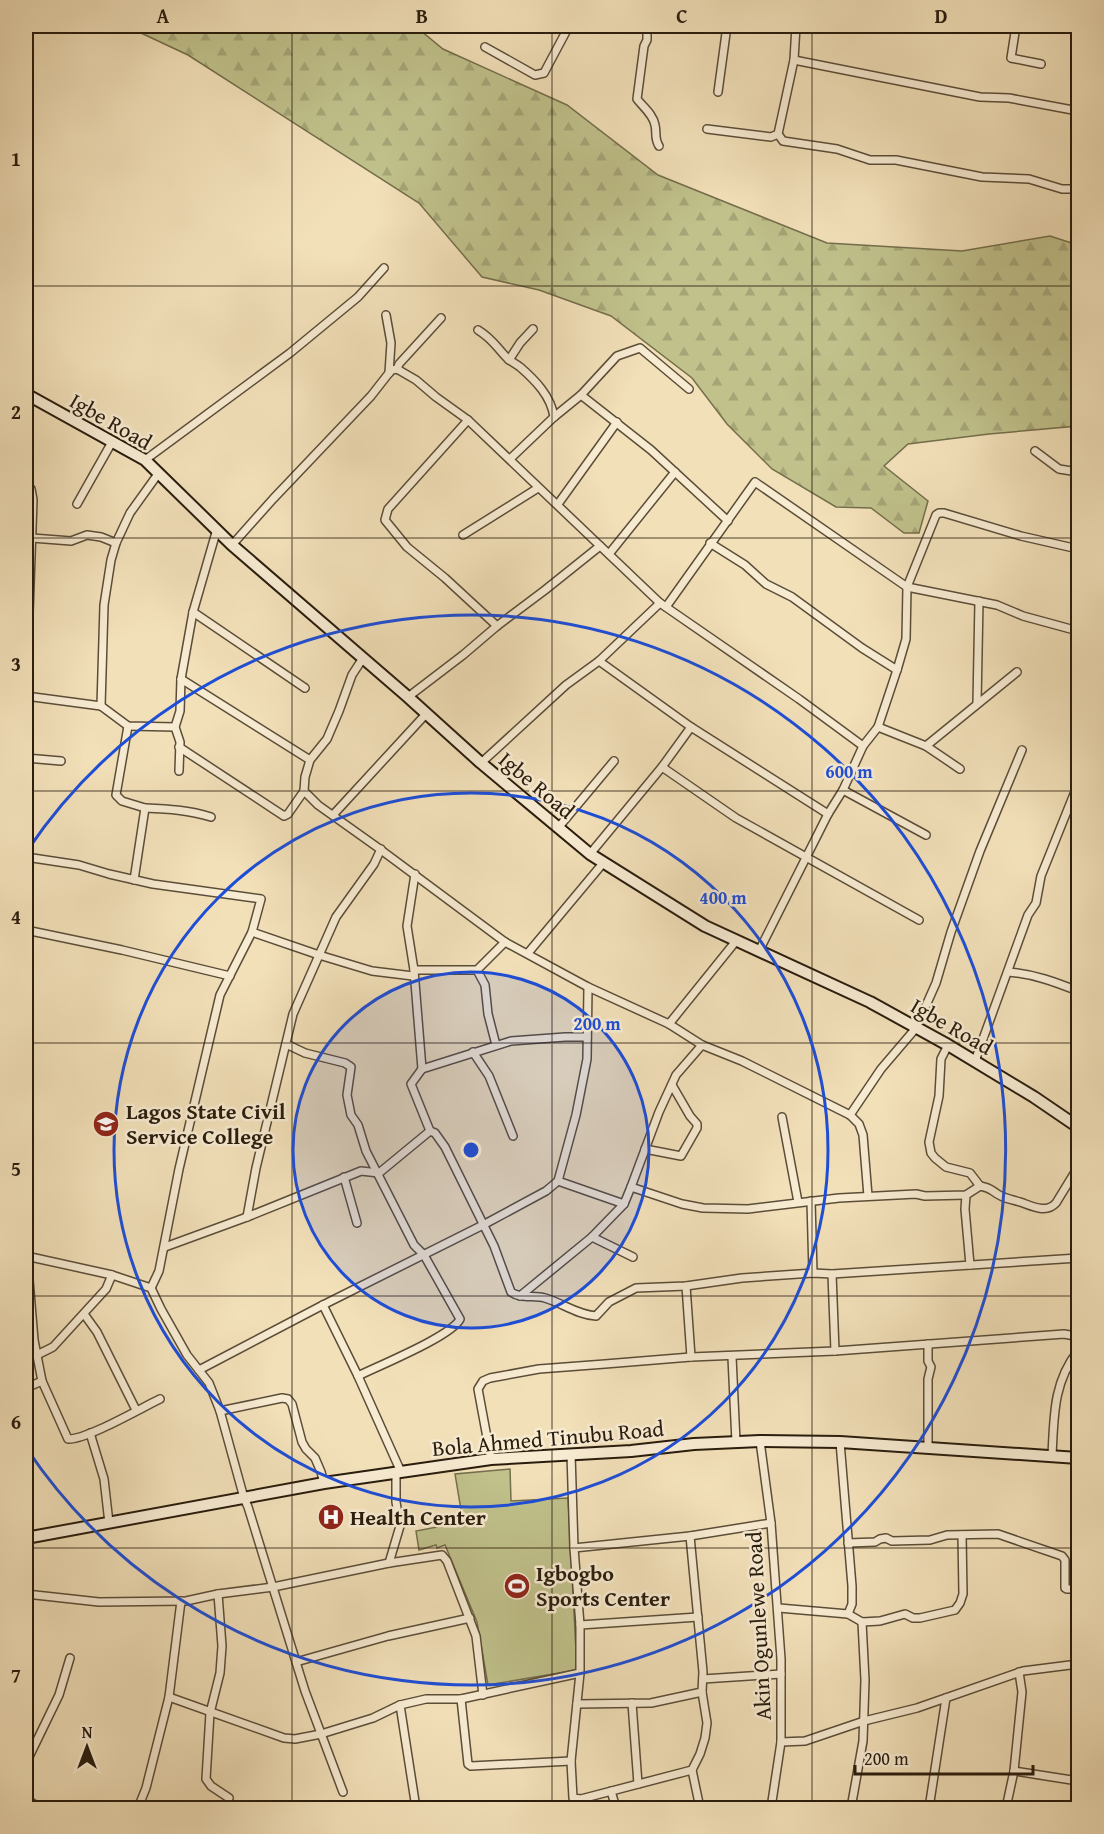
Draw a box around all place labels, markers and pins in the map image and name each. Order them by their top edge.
place label: Lagos State Civil Service College [126,1095,286,1152]
school or university icon: Lagos State Civil Service College [91,1109,121,1139]
centre of rings [461,1140,481,1160]
place label: Health Center [350,1501,486,1533]
hospital icon: Health Center [316,1502,346,1532]
place label: Igbogbo Sports Center [536,1557,670,1614]
sports icon: Igbogbo Sports Center [502,1571,532,1601]

